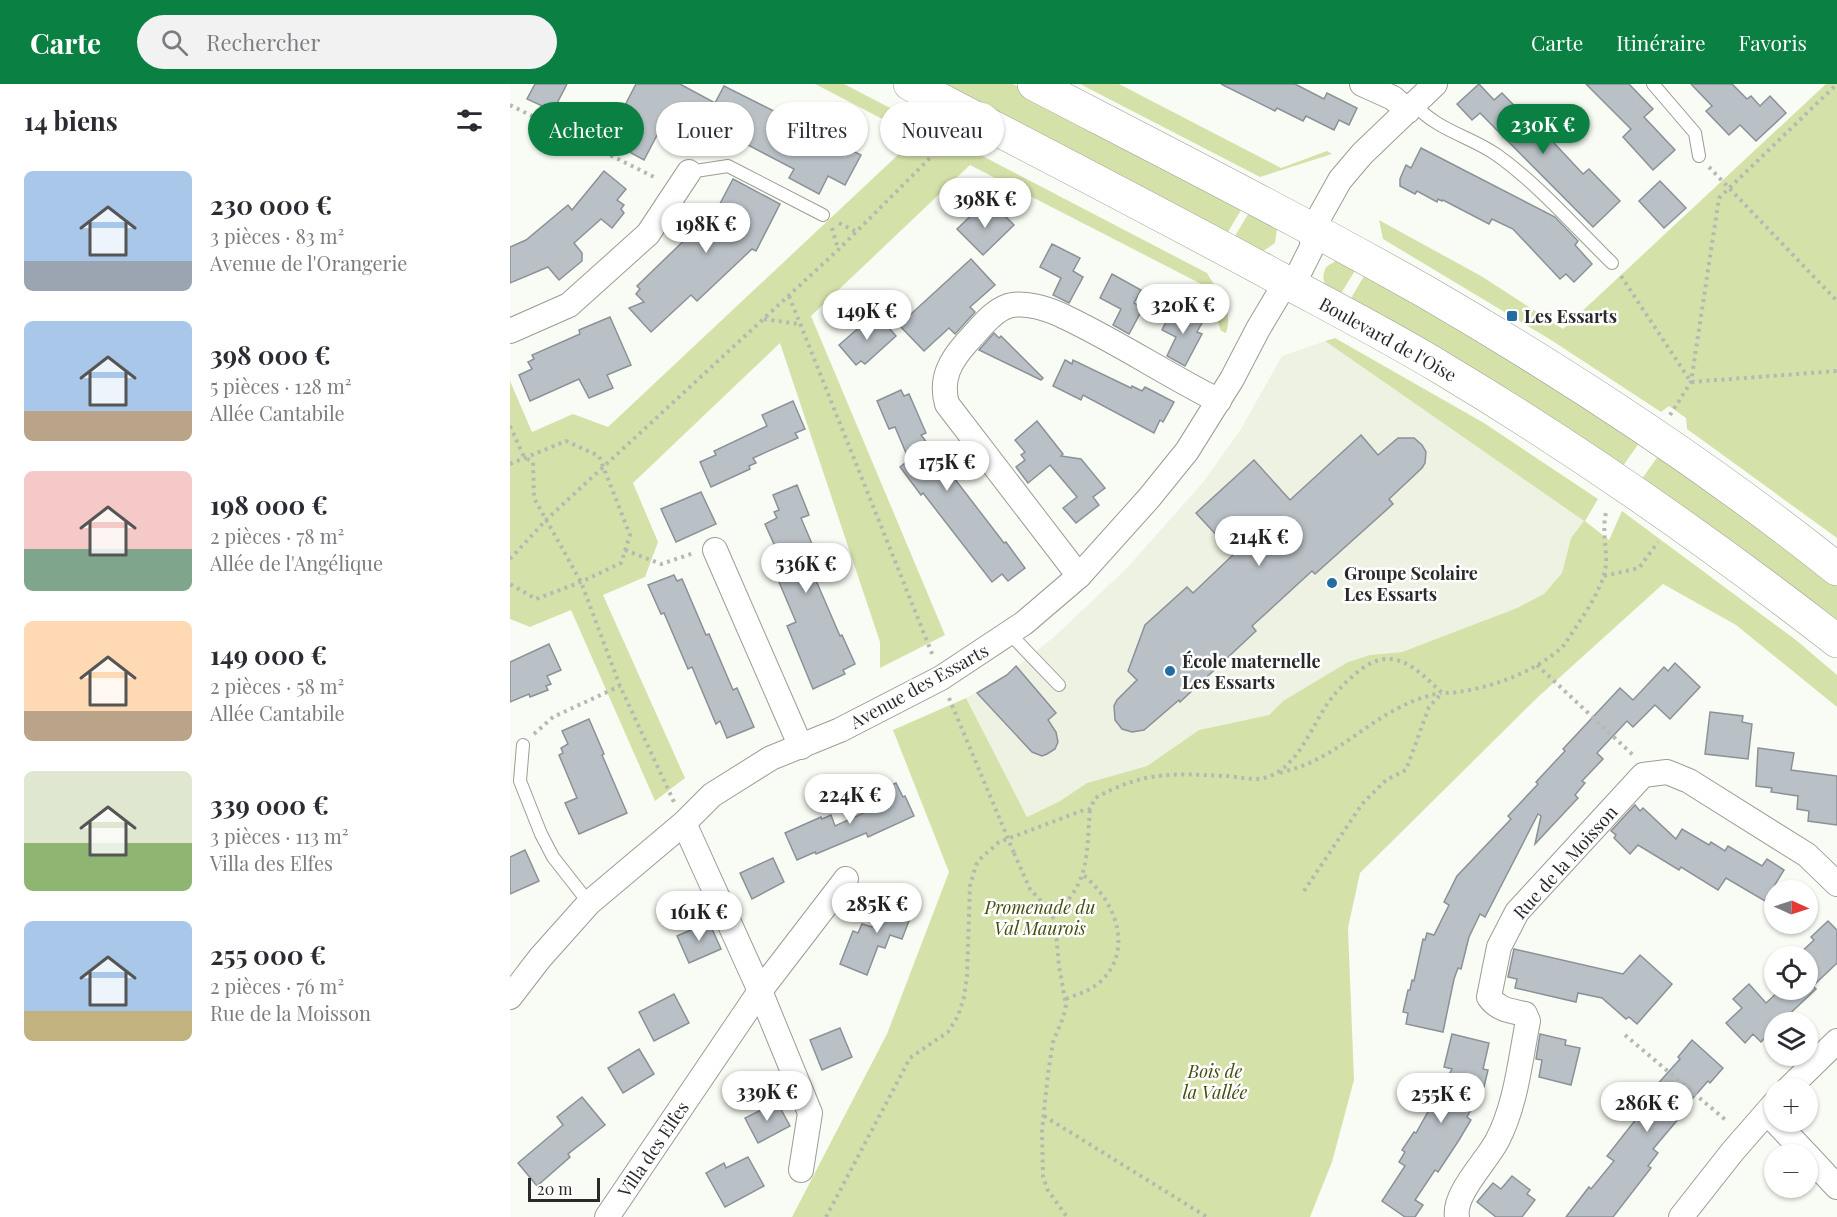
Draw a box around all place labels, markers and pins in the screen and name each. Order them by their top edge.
pin: 230K € [1494,104,1592,155]
pin: 398K € [936,178,1034,229]
pin: 198K € [657,203,755,254]
pin: 320K € [1134,284,1232,335]
pin: 149K € [818,290,916,341]
place label: Les Essarts [1524,304,1617,328]
marker: Les Essarts [1505,309,1519,323]
pin: 175K € [898,441,996,492]
pin: 214K € [1210,516,1308,567]
pin: 536K € [757,543,855,594]
place label: Groupe Scolaire Les Essarts [1344,561,1478,606]
marker: Groupe Scolaire Les Essarts [1325,576,1339,590]
place label: École maternelle Les Essarts [1182,649,1321,694]
marker: École maternelle Les Essarts [1163,664,1177,678]
pin: 224K € [801,774,899,825]
pin: 285K € [828,883,926,934]
pin: 161K € [650,891,748,942]
pin: 339K € [718,1071,816,1122]
pin: 255K € [1392,1073,1490,1124]
pin: 286K € [1598,1082,1696,1133]

